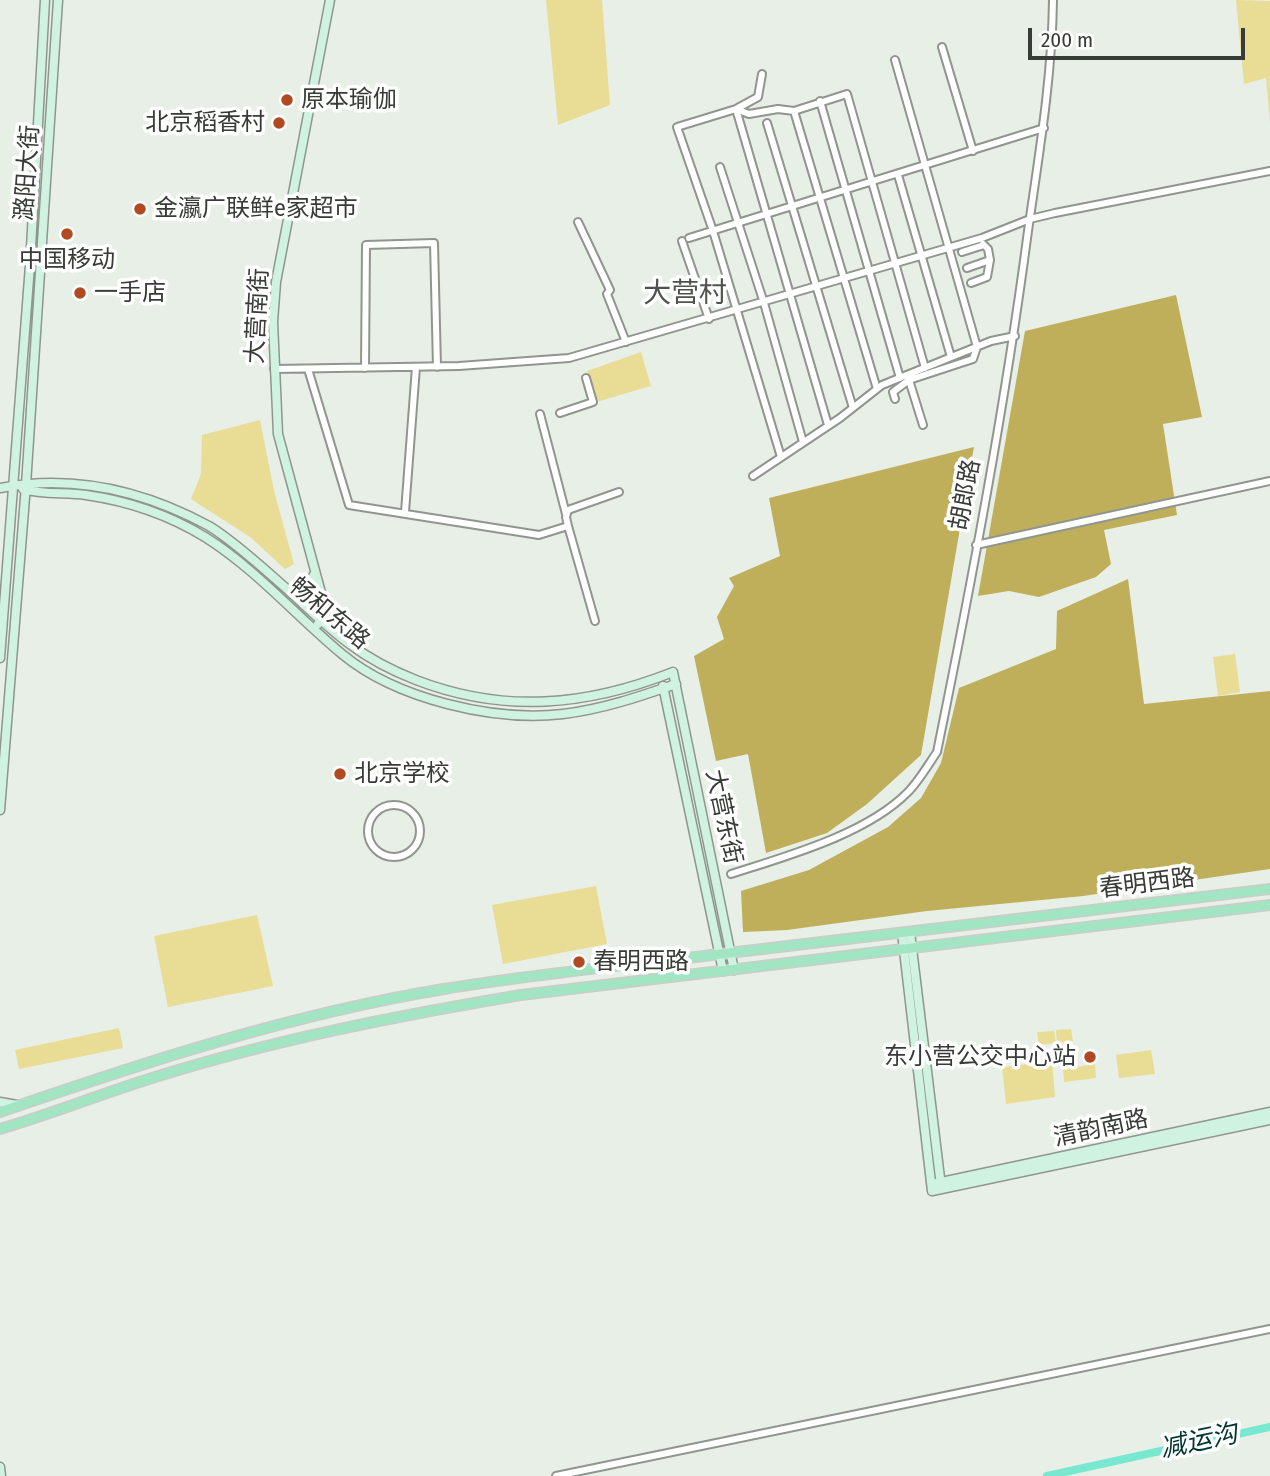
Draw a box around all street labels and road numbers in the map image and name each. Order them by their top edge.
street label: 潞阳大街 [10,124,46,222]
street label: 大营南街 [241,267,275,365]
street label: 胡郎路 [945,457,987,533]
street label: 畅和东路 [283,572,375,656]
street label: 大营东街 [699,767,747,867]
street label: 春明西路 [1098,864,1196,904]
street label: 清韵南路 [1051,1105,1151,1153]

